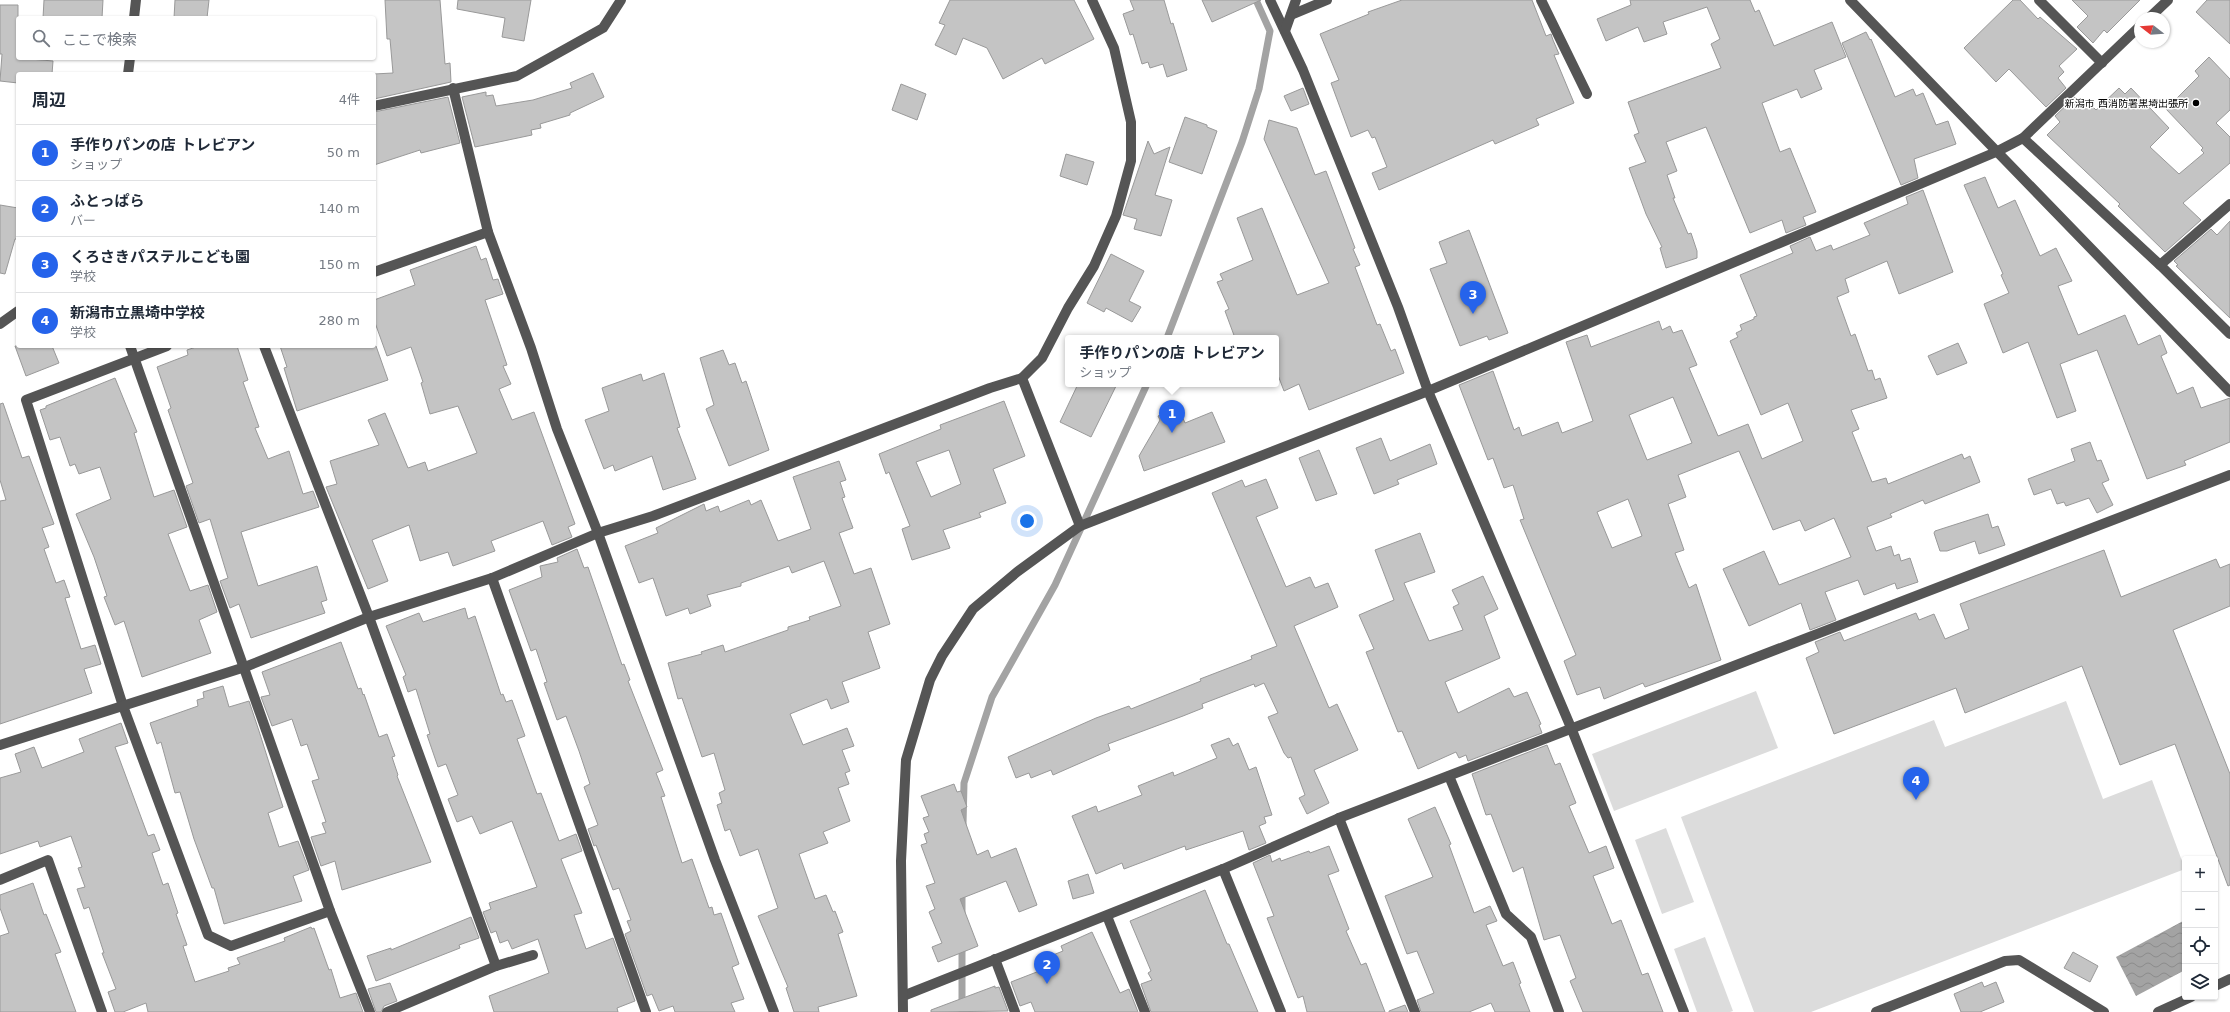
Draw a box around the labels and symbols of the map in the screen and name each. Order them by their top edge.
north arrow [2134,12,2170,48]
place label: 新潟市 西消防署黒埼出張所 [2065,98,2188,109]
marker: 新潟市 西消防署黒埼出張所 [2191,98,2201,108]
pin: 3 [1460,281,1486,314]
pin: 1 [1159,400,1185,433]
your location [1017,511,1037,531]
pin: 4 [1903,767,1929,800]
pin: 2 [1034,951,1060,984]

